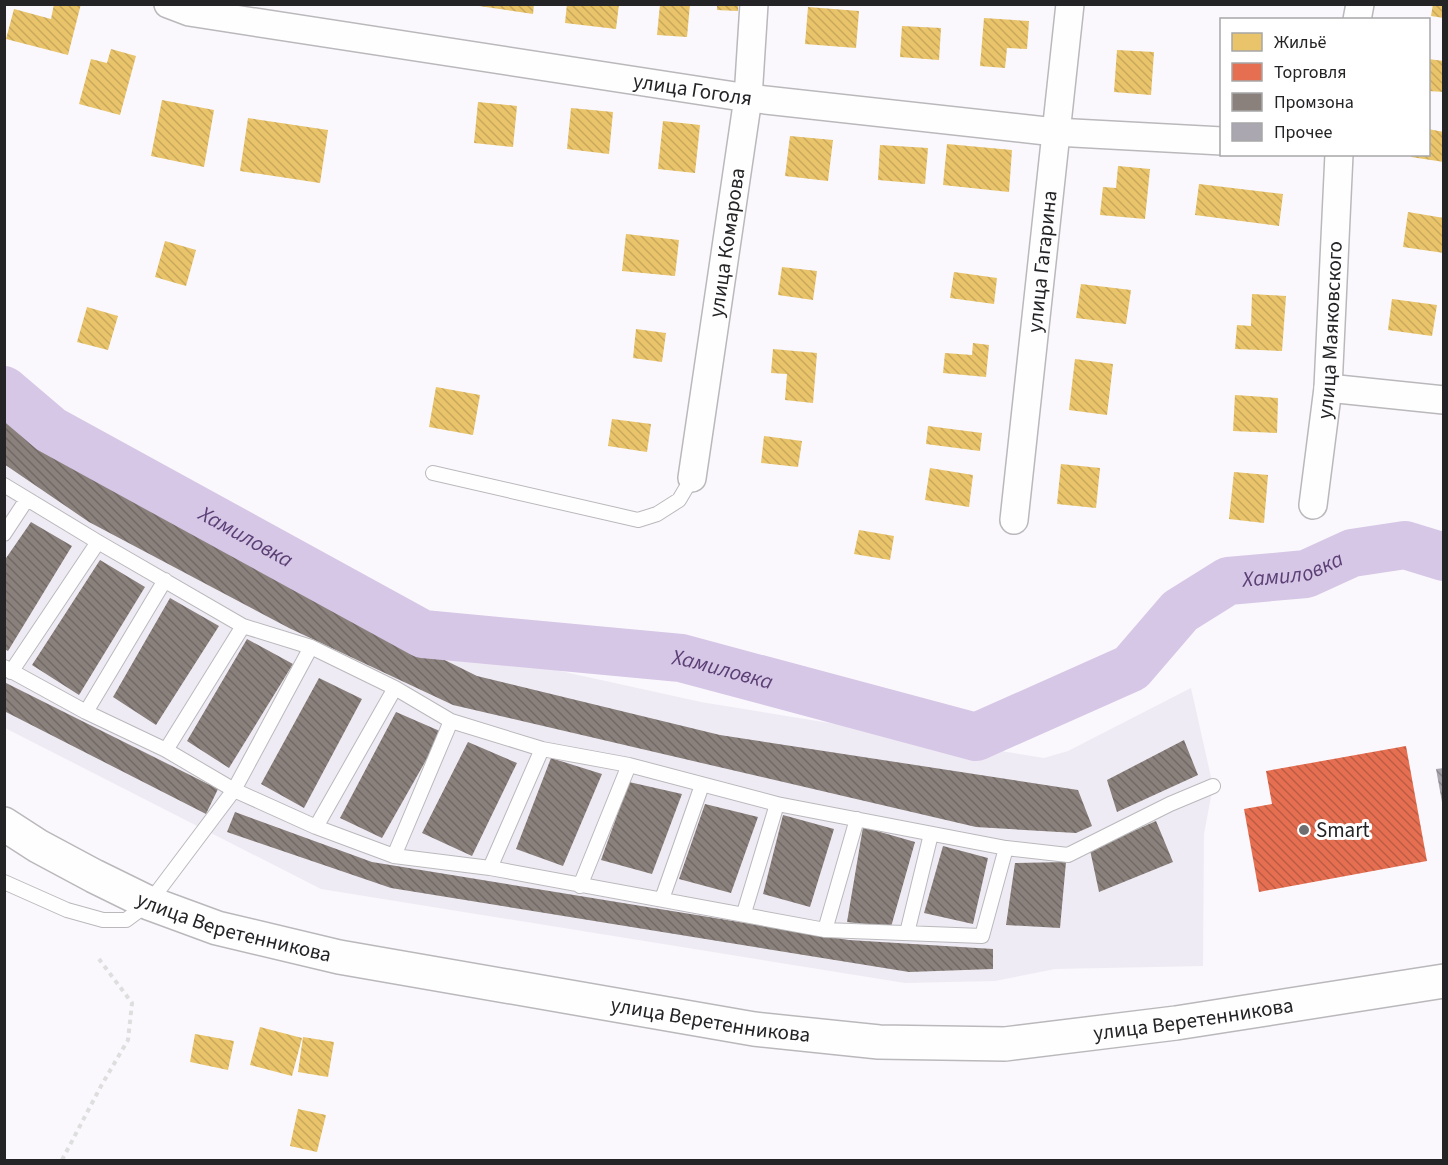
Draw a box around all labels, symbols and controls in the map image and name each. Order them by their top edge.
legend [1220,18,1430,156]
text: Жильё [1274,30,1327,55]
text: Торговля [1274,60,1347,85]
street label: улица Гоголя [631,66,754,113]
text: Промзона [1274,90,1354,115]
text: Прочее [1274,120,1332,145]
street label: улица Комарова [701,166,753,319]
street label: улица Гагарина [1019,189,1065,334]
street label: улица Маяковского [1309,240,1350,421]
water label: Хамиловка [192,497,299,576]
water label: Хамиловка [1240,543,1349,596]
water label: Хамиловка [670,641,777,698]
place label: Smart [1316,815,1370,845]
marker: Smart [1297,823,1311,837]
street label: улица Веретенникова [131,884,335,970]
street label: улица Веретенникова [608,989,812,1050]
street label: улица Веретенникова [1092,990,1296,1048]

